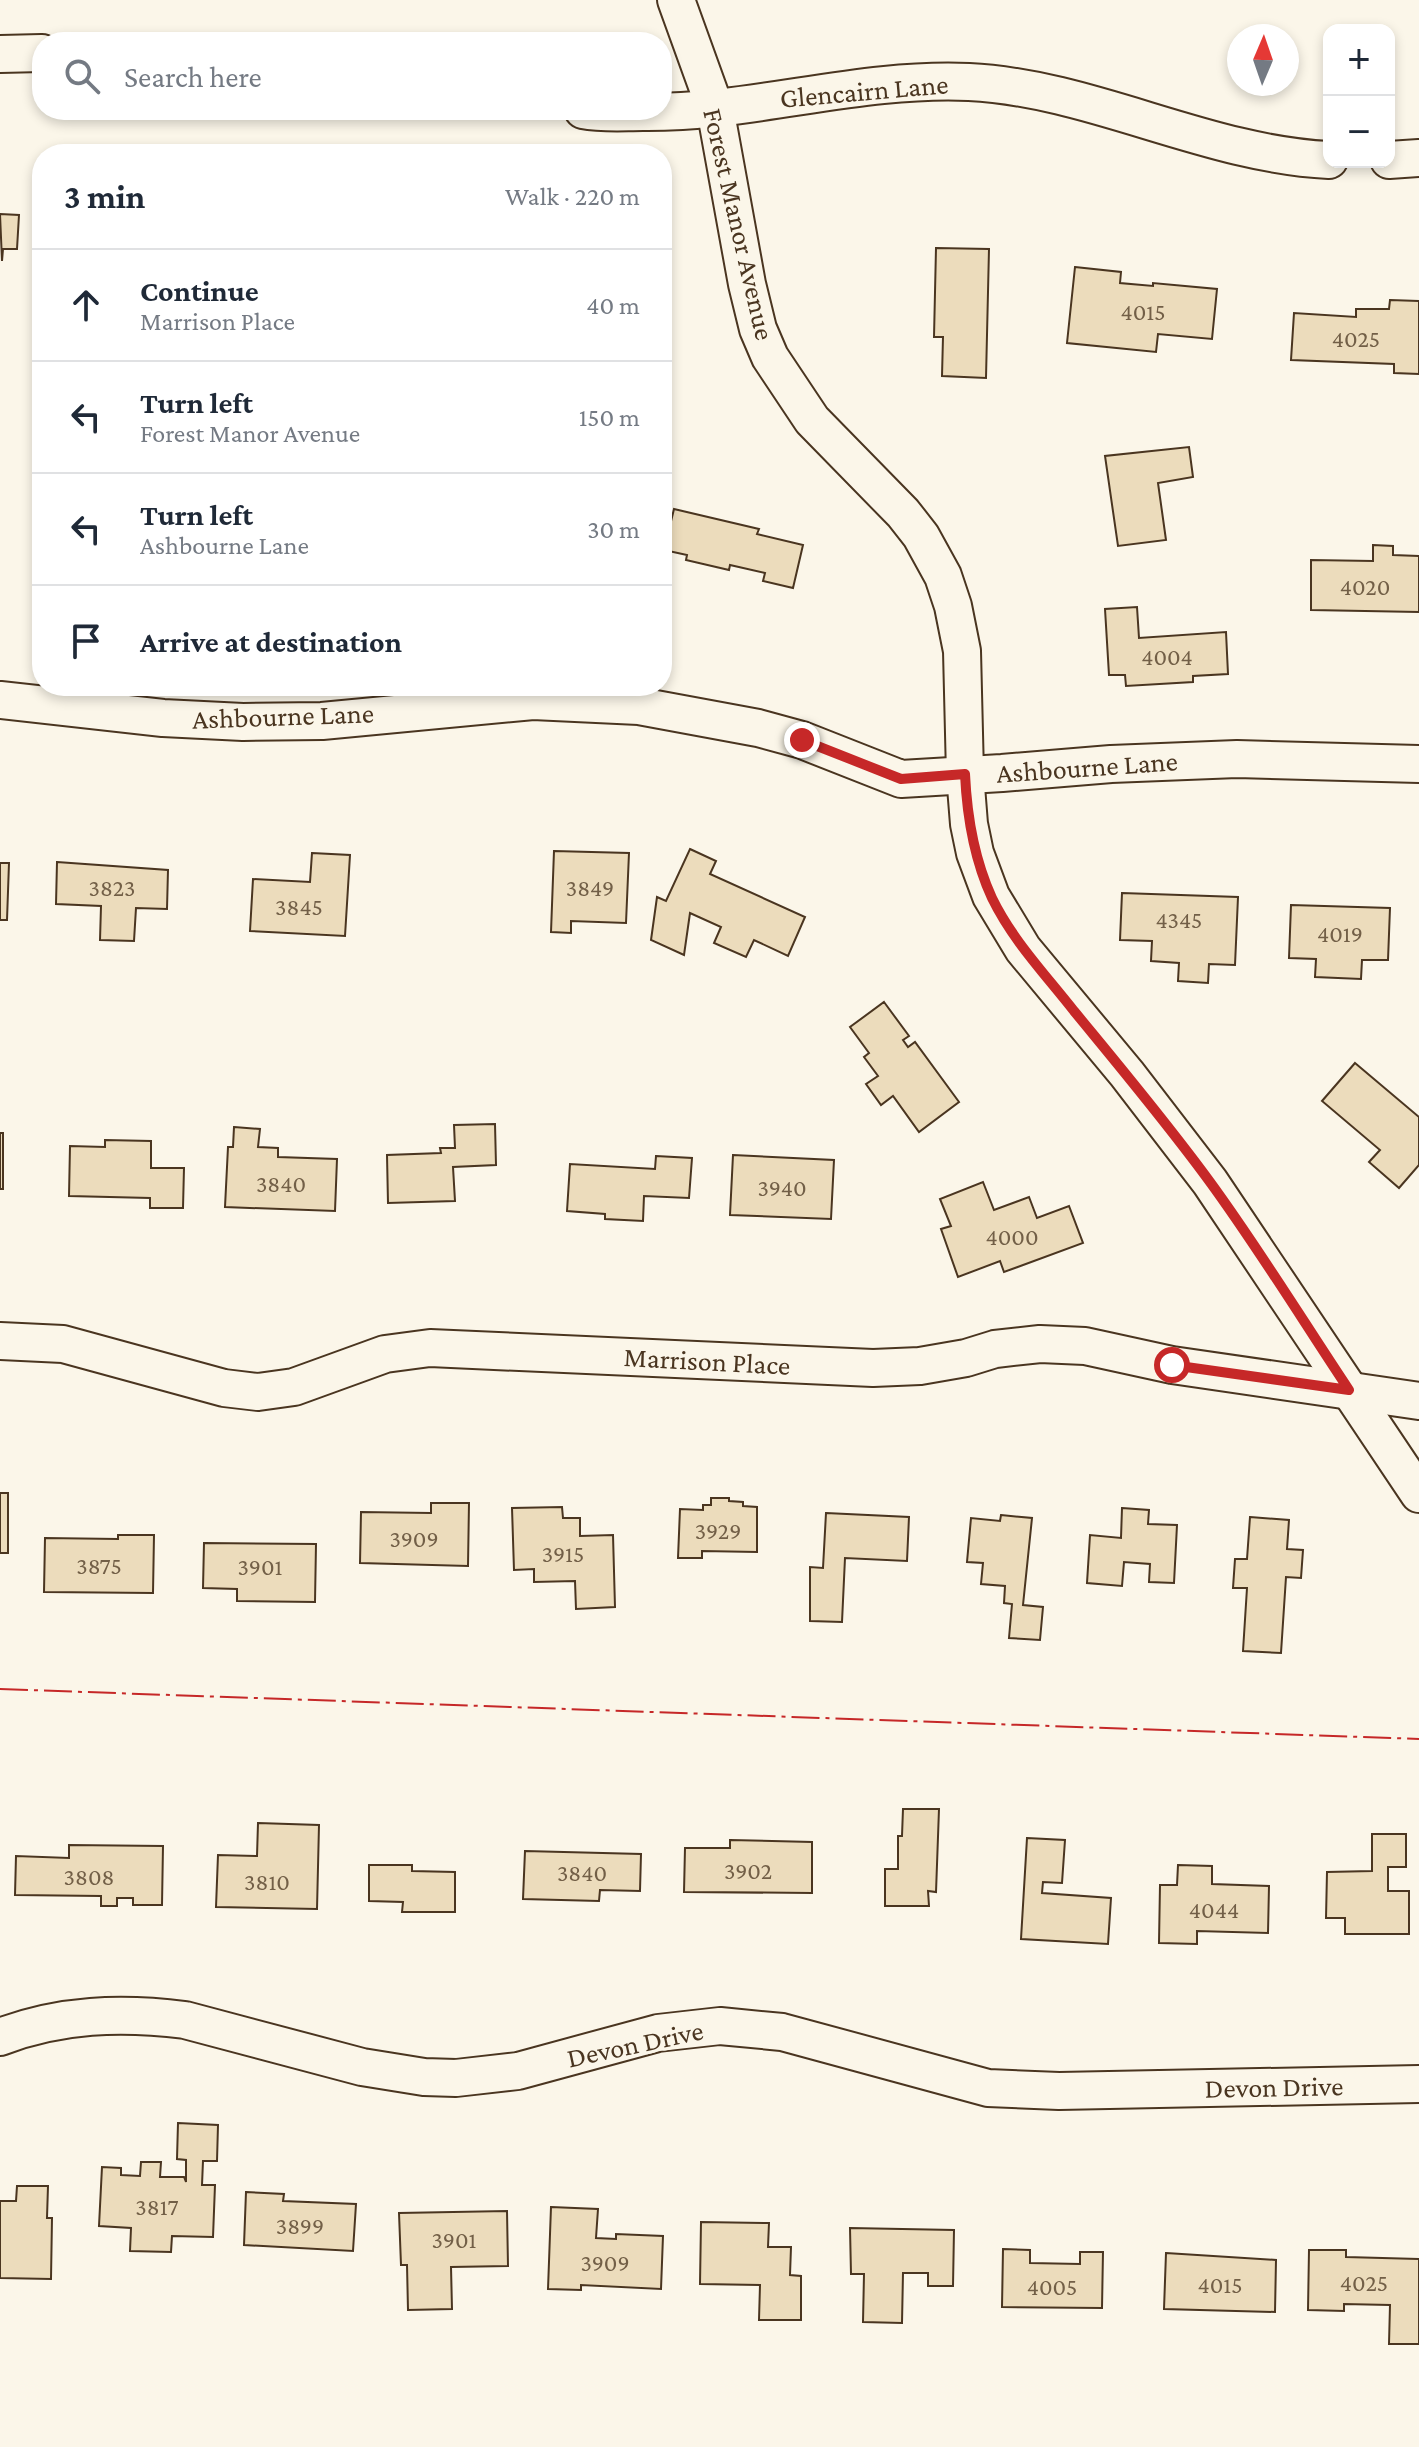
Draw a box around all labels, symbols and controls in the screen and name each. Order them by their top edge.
north arrow [1227,24,1299,96]
map controls [1323,24,1395,168]
button: + [1323,24,1395,96]
search box [32,32,672,120]
icon: search [60,54,104,98]
text: Search here [124,60,262,93]
street label: Glencairn Lane [779,68,949,114]
button: − [1323,96,1395,168]
street label: Forest Manor Avenue [697,105,781,343]
text: 3 min [64,178,145,215]
text: Walk · 220 m [505,182,640,211]
text: Continue [140,274,259,307]
icon: ahead [64,283,108,327]
text: 40 m [586,291,640,320]
house number: 4015 [1120,298,1166,325]
text: Marrison Place [140,307,295,336]
house number: 4025 [1332,325,1380,352]
text: Turn left [140,386,253,419]
icon: left [64,395,108,439]
text: 150 m [579,403,640,432]
text: Forest Manor Avenue [140,419,360,448]
text: Turn left [140,498,253,531]
icon: left [64,507,108,551]
text: 30 m [587,515,640,544]
text: Ashbourne Lane [140,531,309,560]
house number: 4020 [1340,573,1390,600]
icon: arrive [64,619,108,663]
text: Arrive at destination [140,625,402,658]
house number: 4004 [1141,643,1193,670]
street label: Ashbourne Lane [192,697,374,735]
route end [784,722,820,758]
street label: Ashbourne Lane [995,745,1179,789]
house number: 3823 [88,874,136,901]
house number: 3849 [566,874,614,901]
house number: 3845 [275,893,323,920]
house number: 4345 [1156,906,1202,933]
house number: 4019 [1317,920,1363,947]
house number: 3840 [256,1170,306,1197]
house number: 3940 [757,1174,807,1201]
house number: 4000 [986,1223,1038,1250]
street label: Marrison Place [623,1341,791,1381]
route start [1154,1347,1190,1383]
house number: 3929 [695,1517,741,1544]
house number: 3909 [389,1525,439,1552]
house number: 3915 [542,1540,584,1567]
house number: 3875 [76,1552,122,1579]
house number: 3901 [238,1553,283,1580]
house number: 3902 [724,1857,772,1884]
house number: 3840 [557,1859,607,1886]
house number: 3808 [64,1863,114,1890]
house number: 3810 [244,1868,290,1895]
house number: 4044 [1189,1896,1239,1923]
street label: Devon Drive [564,2014,706,2074]
street label: Devon Drive [1204,2070,1344,2104]
house number: 3817 [135,2193,179,2220]
house number: 3899 [276,2212,324,2239]
house number: 3901 [432,2226,477,2253]
house number: 3909 [580,2249,630,2276]
house number: 4025 [1340,2269,1388,2296]
house number: 4015 [1197,2271,1243,2298]
house number: 4005 [1027,2273,1077,2300]

